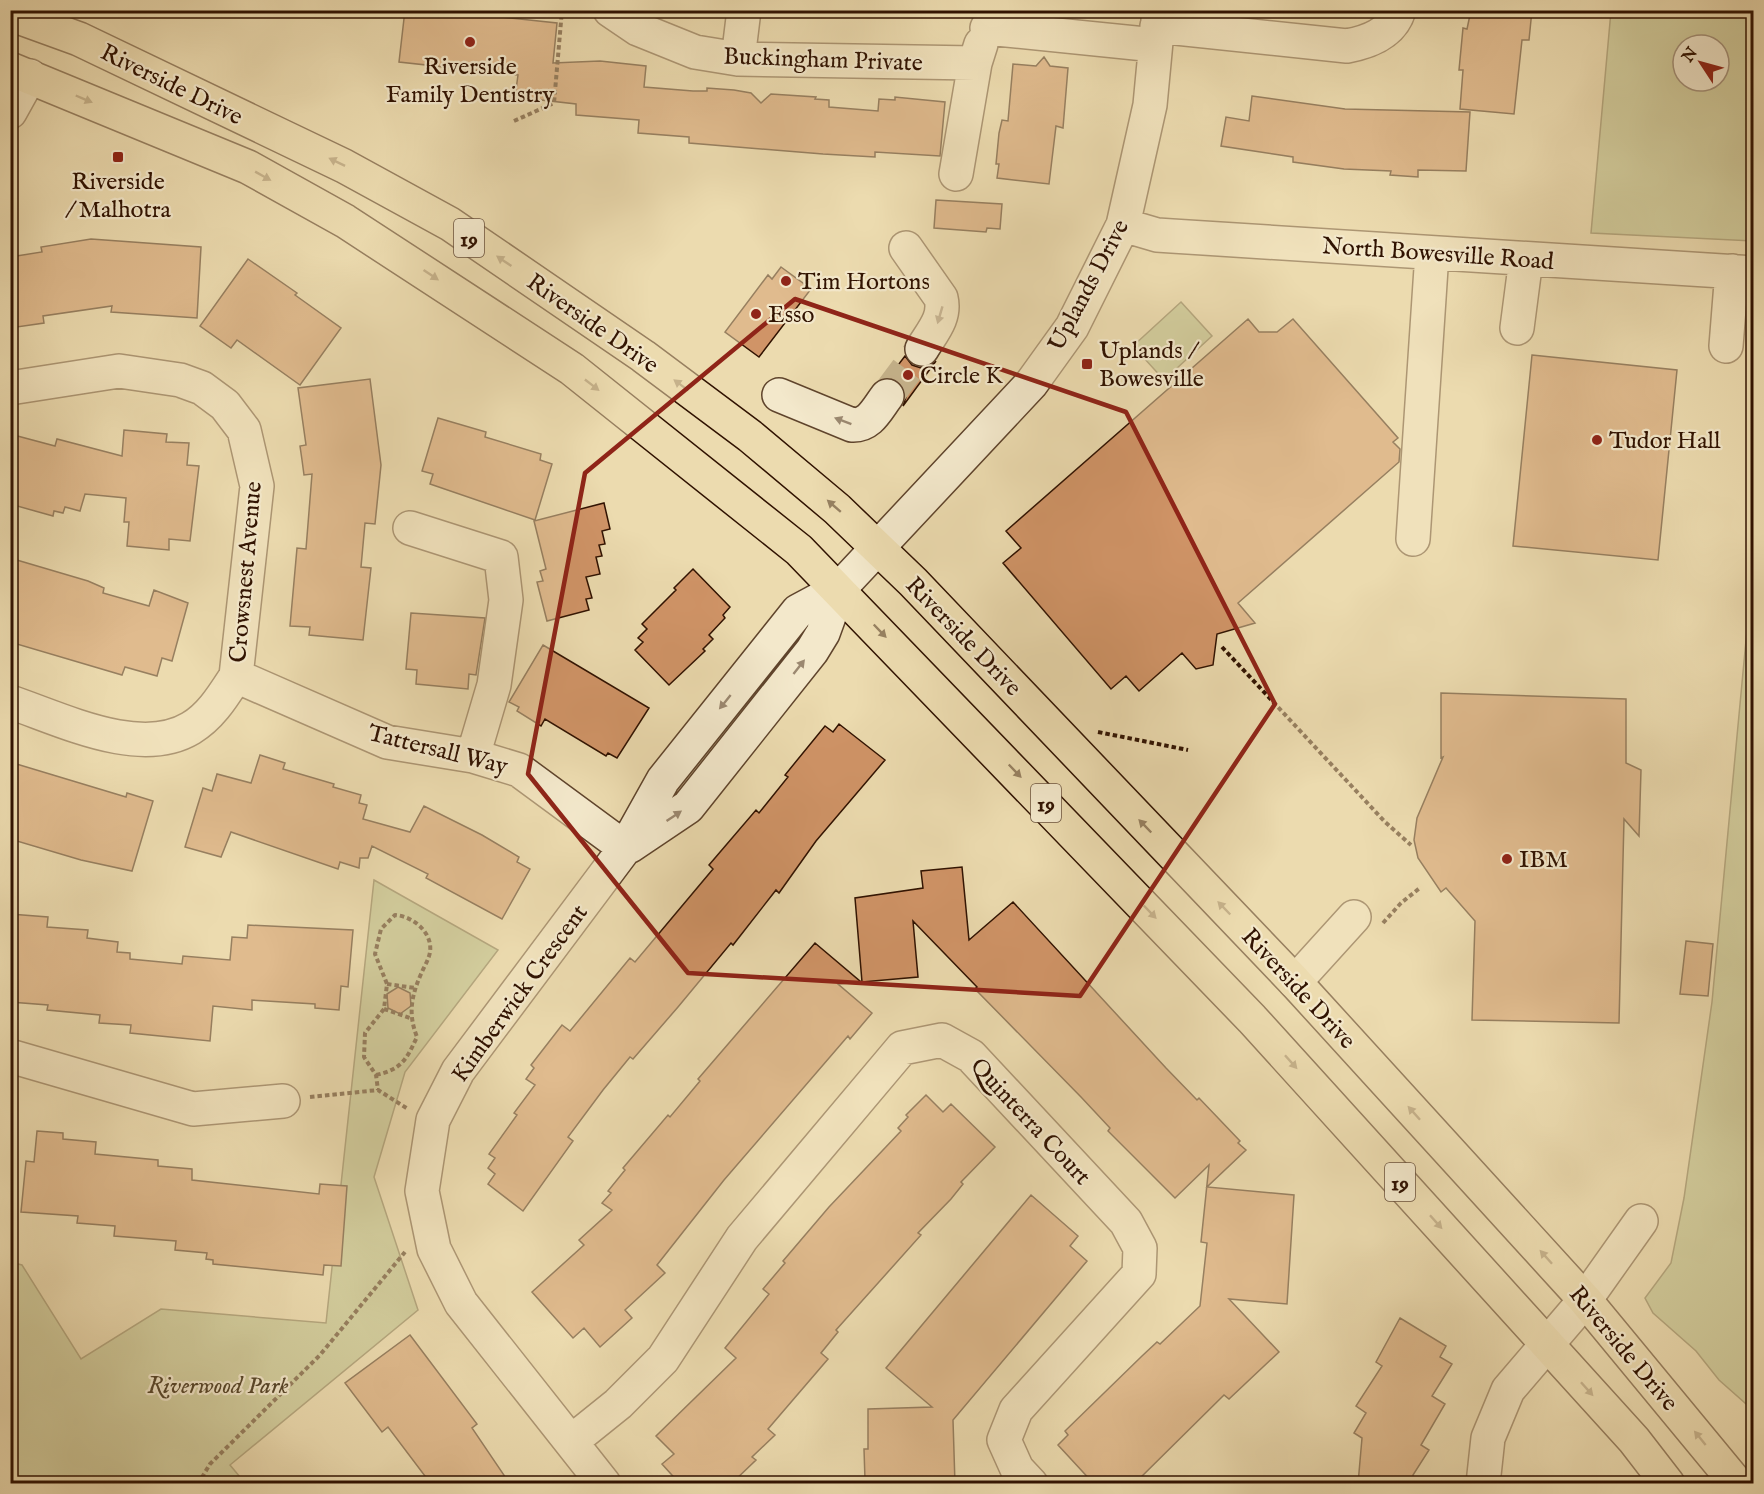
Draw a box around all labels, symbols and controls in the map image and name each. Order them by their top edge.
north arrow [1671,33,1731,93]
marker: Riverside Family Dentistry [463,35,477,49]
street label: Riverside Drive [95,38,248,133]
street label: Buckingham Private [723,42,923,79]
text: N [1678,44,1703,68]
place label: Riverside Family Dentistry [386,52,554,111]
one-way arrow [76,94,94,104]
marker: Riverside / Malhotra [111,150,125,164]
one-way arrow [328,158,345,167]
place label: Riverside / Malhotra [65,167,172,226]
one-way arrow [255,171,272,181]
street label: Uplands Drive [1042,215,1137,357]
road number: 19 [454,219,484,257]
street label: North Bowesville Road [1321,231,1555,278]
one-way arrow [496,256,512,267]
street label: Riverside Drive [520,267,664,381]
place label: Tim Hortons [798,267,930,298]
one-way arrow [423,270,439,281]
marker: Tim Hortons [779,274,793,288]
place label: Esso [768,300,815,331]
marker: Esso [749,307,763,321]
one-way arrow [935,307,944,325]
place label: Uplands / Bowesville [1099,336,1204,395]
marker: Uplands / Bowesville [1080,357,1094,371]
place label: Circle K [920,361,1003,392]
marker: Circle K [901,368,915,382]
one-way arrow [584,379,600,392]
one-way arrow [674,379,689,391]
one-way arrow [833,416,851,426]
place label: Tudor Hall [1609,426,1721,457]
marker: Tudor Hall [1590,433,1604,447]
street label: Crowsnest Avenue [223,480,270,664]
one-way arrow [826,500,842,513]
street label: Riverside Drive [898,571,1028,703]
one-way arrow [872,623,886,637]
one-way arrow [792,659,805,675]
one-way arrow [719,694,732,710]
street label: Tattersall Way [365,718,511,783]
one-way arrow [1008,763,1022,777]
road number: 19 [1031,784,1061,822]
one-way arrow [666,811,682,822]
one-way arrow [1138,818,1152,833]
place label: IBM [1519,845,1568,876]
marker: IBM [1500,852,1514,866]
street label: Kimberwick Crescent [445,899,595,1089]
one-way arrow [1218,902,1232,916]
one-way arrow [1143,904,1157,919]
street label: Riverside Drive [1234,922,1362,1056]
street label: Quinterra Court [963,1052,1097,1192]
one-way arrow [1284,1054,1297,1069]
one-way arrow [1408,1106,1421,1121]
road number: 19 [1385,1163,1415,1201]
one-way arrow [1429,1214,1442,1229]
one-way arrow [1539,1249,1553,1264]
street label: Riverside Drive [1561,1280,1684,1418]
park label: Riverwood Park [147,1371,289,1402]
one-way arrow [1580,1381,1594,1396]
one-way arrow [1693,1430,1706,1446]

